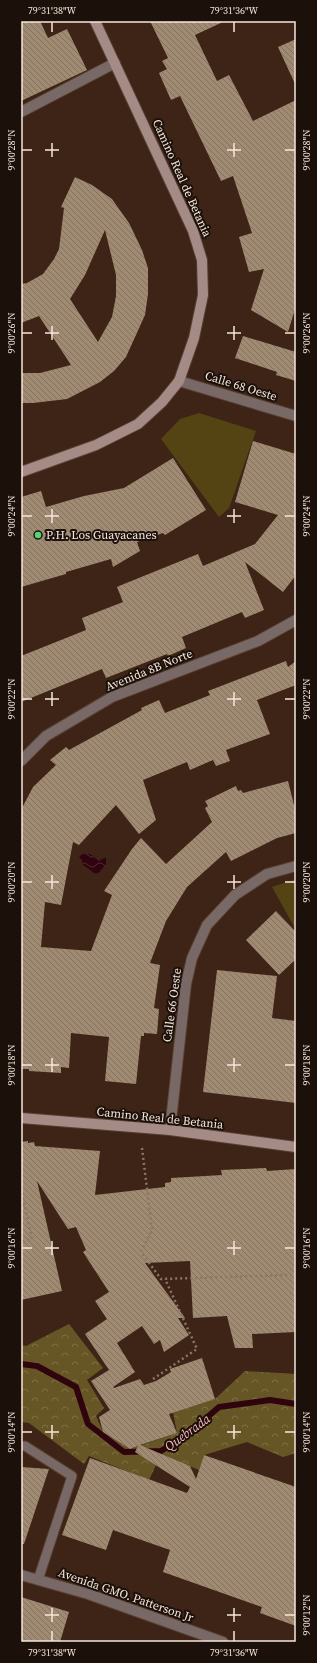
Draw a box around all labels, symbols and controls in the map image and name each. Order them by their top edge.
text: 79°31'38"W [28,4,77,17]
text: 79°31'36"W [210,4,259,17]
street label: Camino Real de Betania [149,117,216,240]
text: 9°00'28"N [5,129,18,171]
text: 9°00'28"N [300,129,313,171]
text: 9°00'26"N [5,312,18,354]
text: 9°00'26"N [300,312,313,354]
street label: Calle 68 Oeste [203,367,279,405]
text: 9°00'24"N [5,495,18,537]
text: 9°00'24"N [300,495,313,537]
place label: P.H. Los Guayacanes [46,527,157,543]
marker: P.H. Los Guayacanes [33,530,43,540]
street label: Avenida 8B Norte [103,645,195,695]
text: 9°00'22"N [5,678,18,720]
text: 9°00'22"N [300,678,313,720]
text: 9°00'20"N [5,861,18,903]
text: 9°00'20"N [300,861,313,903]
street label: Calle 66 Oeste [159,967,185,1043]
text: 9°00'18"N [5,1044,18,1086]
text: 9°00'18"N [300,1044,313,1086]
street label: Camino Real de Betania [96,1103,225,1133]
text: 9°00'16"N [5,1227,18,1269]
text: 9°00'16"N [300,1227,313,1269]
water label: Quebrada [161,1410,214,1455]
text: 9°00'14"N [5,1411,18,1453]
text: 9°00'14"N [300,1411,313,1453]
street label: Avenida GMO. Patterson Jr [56,1564,196,1626]
text: 9°00'12"N [300,1594,313,1636]
text: 79°31'38"W [28,1646,77,1659]
text: 79°31'36"W [210,1646,259,1659]

